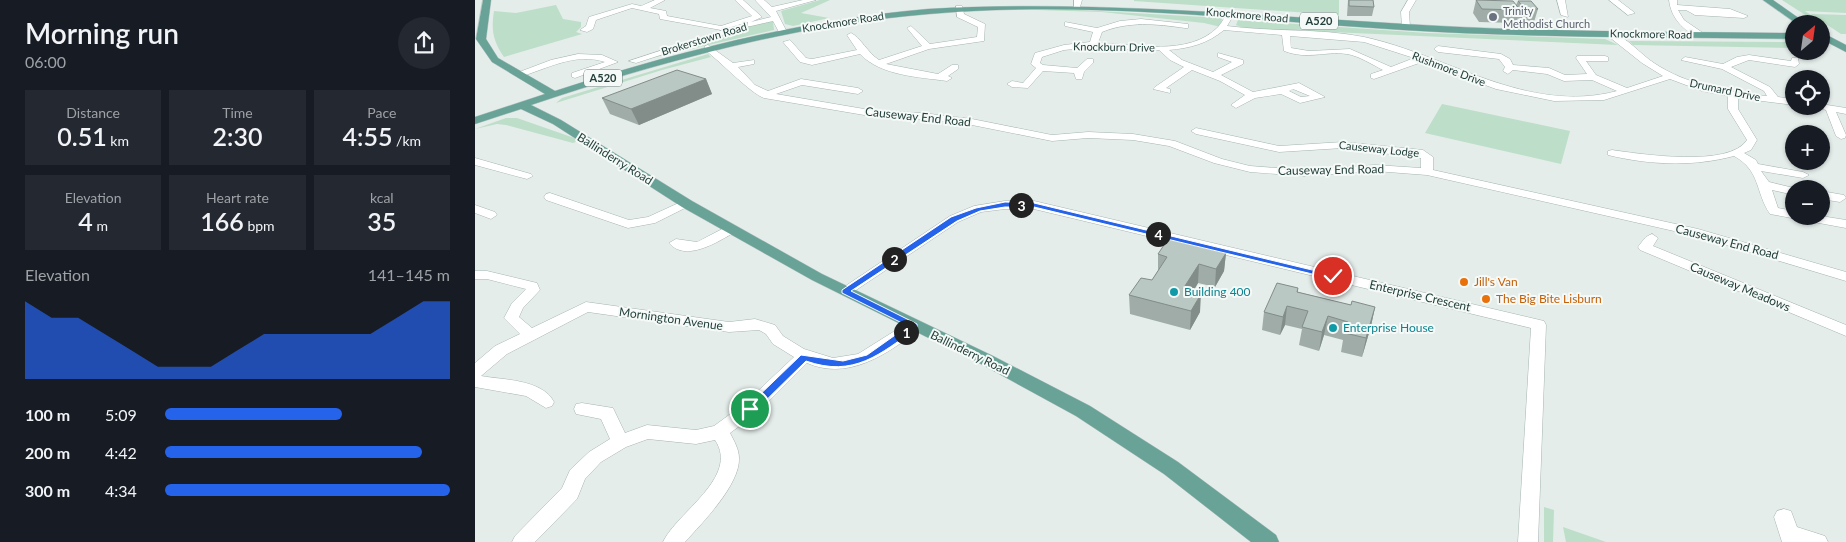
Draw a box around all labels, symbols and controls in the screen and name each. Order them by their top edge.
street label: Knockmore Road [1205,4,1289,25]
place label: Trinity Methodist Church [1503,4,1590,30]
street label: Knockmore Road [801,9,885,34]
marker: Trinity Methodist Church [1487,11,1499,23]
road number: A520 [1300,12,1338,30]
north arrow [1785,15,1830,60]
map controls [1785,15,1830,225]
text: Morning run [25,16,179,50]
button: share [398,17,450,69]
street label: Brokerstown Road [659,19,748,58]
street label: Knockmore Road [1610,26,1692,41]
street label: Knockburn Drive [1073,39,1155,54]
street label: Rushmore Drive [1411,49,1488,89]
text: 06:00 [25,52,66,71]
road number: A520 [584,70,622,86]
button: locate [1785,70,1830,115]
street label: Drumard Drive [1689,76,1762,103]
street label: Causeway End Road [864,103,972,130]
text: Distance [66,104,120,121]
text: Time [222,104,253,121]
text: Pace [367,104,396,121]
text: 0.51 [57,121,107,151]
text: 2:30 [213,121,262,151]
text: 4:55 [343,121,392,151]
button: + [1785,125,1830,170]
street label: Ballinderry Road [575,129,656,188]
text: km [107,132,129,149]
text: /km [392,132,421,149]
street label: Causeway Lodge [1338,138,1420,159]
street label: Causeway End Road [1278,161,1384,178]
button: − [1785,180,1830,225]
text: Elevation [65,189,122,206]
text: Heart rate [206,189,269,206]
text: kcal [370,189,394,206]
pin: 3 [1009,192,1033,218]
text: 3 [1017,197,1026,214]
text: 4 [78,206,93,236]
text: 166 [200,206,244,236]
text: 35 [367,206,396,236]
text: m [93,217,108,234]
text: bpm [244,217,275,234]
street label: Causeway End Road [1674,221,1780,262]
pin: 4 [1145,222,1171,246]
text: 4 [1154,226,1163,243]
pin: 2 [881,246,907,272]
text: 2 [890,251,899,268]
pin [1312,255,1354,297]
street label: Causeway Meadows [1688,259,1793,314]
icon: check [1319,262,1347,290]
text: Elevation [25,265,90,284]
text: 141–145 m [368,265,450,284]
place label: Jill's Van [1474,274,1518,289]
marker: Jill's Van [1458,276,1470,288]
street label: Enterprise Crescent [1368,277,1473,315]
place label: Building 400 [1184,284,1251,299]
marker: Building 400 [1168,286,1180,298]
place label: The Big Bite Lisburn [1496,291,1602,306]
marker: The Big Bite Lisburn [1480,293,1492,305]
street label: Mornington Avenue [618,304,724,333]
pin: 1 [893,320,919,344]
place label: Enterprise House [1343,320,1434,335]
marker: Enterprise House [1327,322,1339,334]
text: 1 [902,324,911,341]
street label: Ballinderry Road [928,327,1012,378]
pin [729,388,771,430]
icon: arrive [736,395,764,423]
text: 100 m [25,405,70,424]
text: 5:09 [105,405,137,424]
text: 200 m [25,443,70,462]
text: 4:42 [105,443,137,462]
text: 300 m [25,481,70,500]
text: 4:34 [105,481,137,500]

